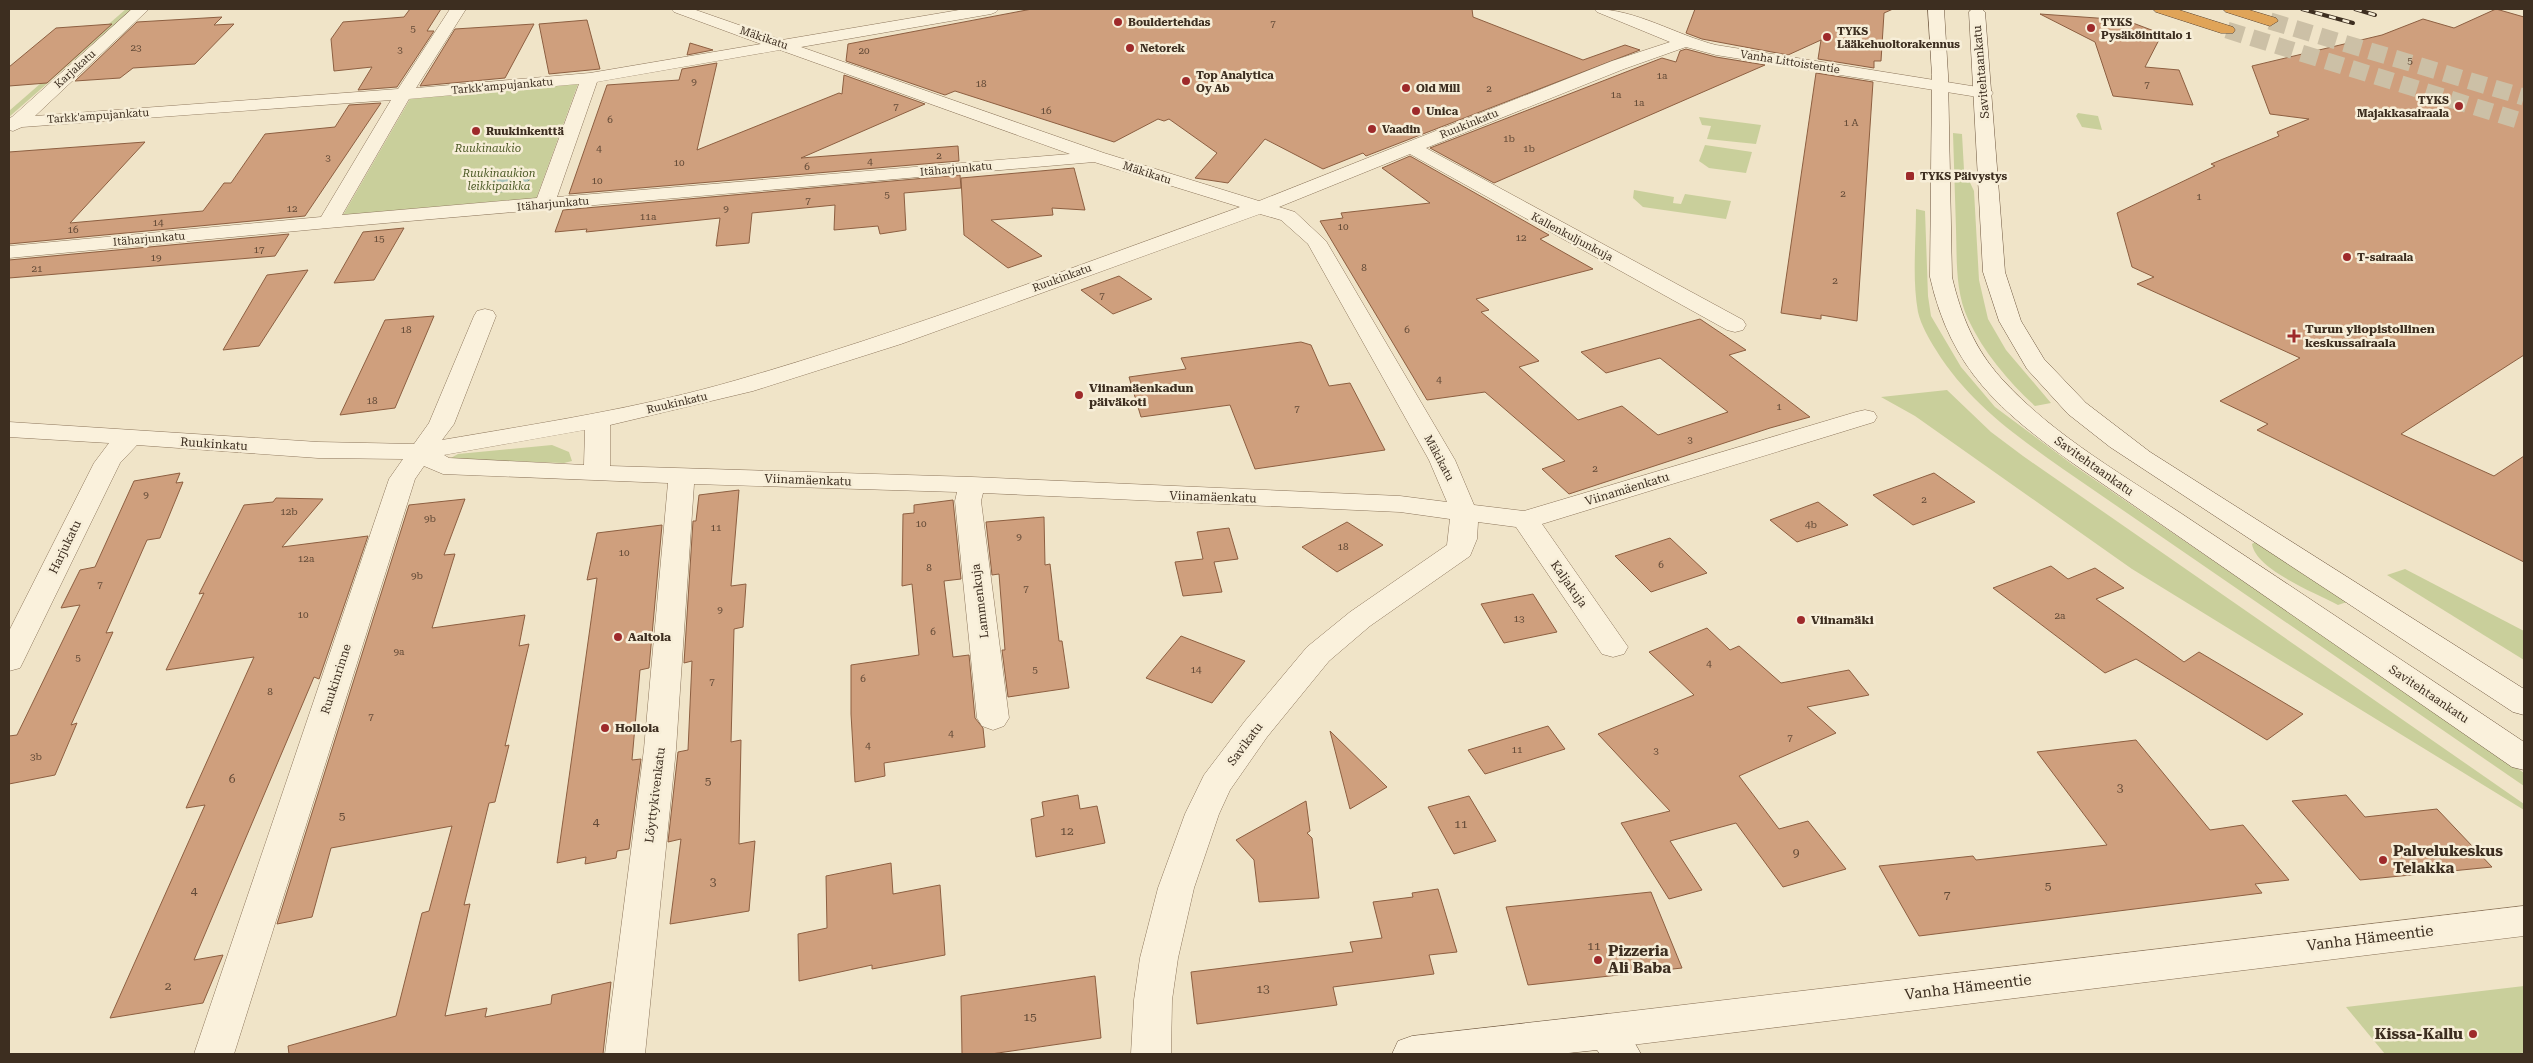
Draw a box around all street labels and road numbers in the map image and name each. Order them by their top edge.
street label: Mäkikatu [738,24,790,52]
street label: Savitehtaankatu [1970,24,1992,119]
street label: Karjakatu [52,47,98,91]
street label: Vanha Littoistentie [1739,48,1841,76]
street label: Tarkk'ampujankatu [451,75,554,97]
street label: Tarkk'ampujankatu [47,106,150,126]
street label: Ruukinkatu [1438,106,1500,142]
street label: Itäharjunkatu [919,159,993,179]
street label: Mäkikatu [1121,159,1173,187]
street label: Itäharjunkatu [516,194,590,214]
street label: Kallenkuljunkuja [1529,210,1615,264]
street label: Itäharjunkatu [112,229,186,249]
street label: Ruukinkatu [1031,261,1093,295]
street label: Ruukinkatu [645,390,709,416]
street label: Mäkikatu [1421,433,1457,483]
street label: Savitehtaankatu [2052,433,2137,499]
street label: Ruukinkatu [180,435,249,453]
street label: Viinamäenkatu [1583,469,1671,508]
street label: Viinamäenkatu [764,471,852,489]
street label: Viinamäenkatu [1169,488,1257,506]
street label: Harjukatu [46,517,84,576]
street label: Kaljakuja [1548,558,1590,610]
street label: Lammenkuja [968,562,992,639]
street label: Ruukinrinne [318,642,354,716]
street label: Savitehtaankatu [2386,662,2472,726]
street label: Savikatu [1224,719,1266,768]
street label: Löyttykivenkatu [642,746,668,844]
street label: Vanha Hämeentie [2306,921,2434,955]
street label: Vanha Hämeentie [1904,970,2032,1004]

